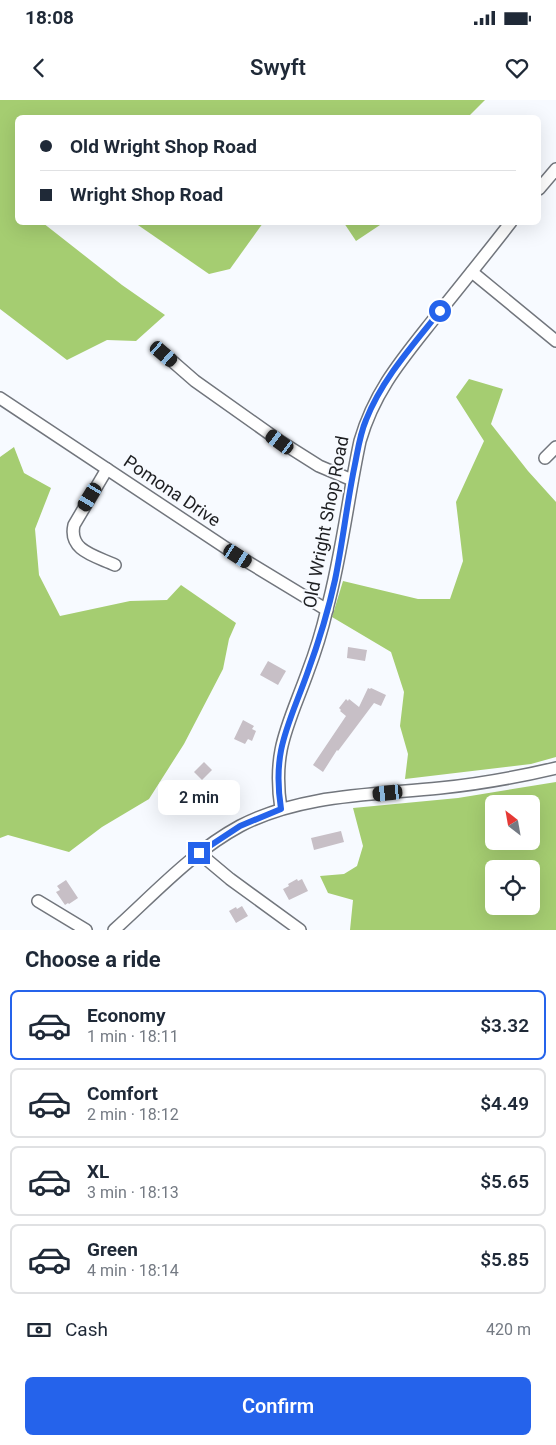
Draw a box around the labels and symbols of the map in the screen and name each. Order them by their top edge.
route start [429,300,451,322]
car [147,338,180,370]
car [263,427,296,457]
street label: Old Wright Shop Road [299,434,352,610]
street label: Pomona Drive [120,451,225,531]
car [75,480,104,514]
car [221,542,254,570]
callout: 2 min [158,780,240,816]
car [372,784,403,802]
north arrow [485,795,540,850]
route end [188,842,210,864]

